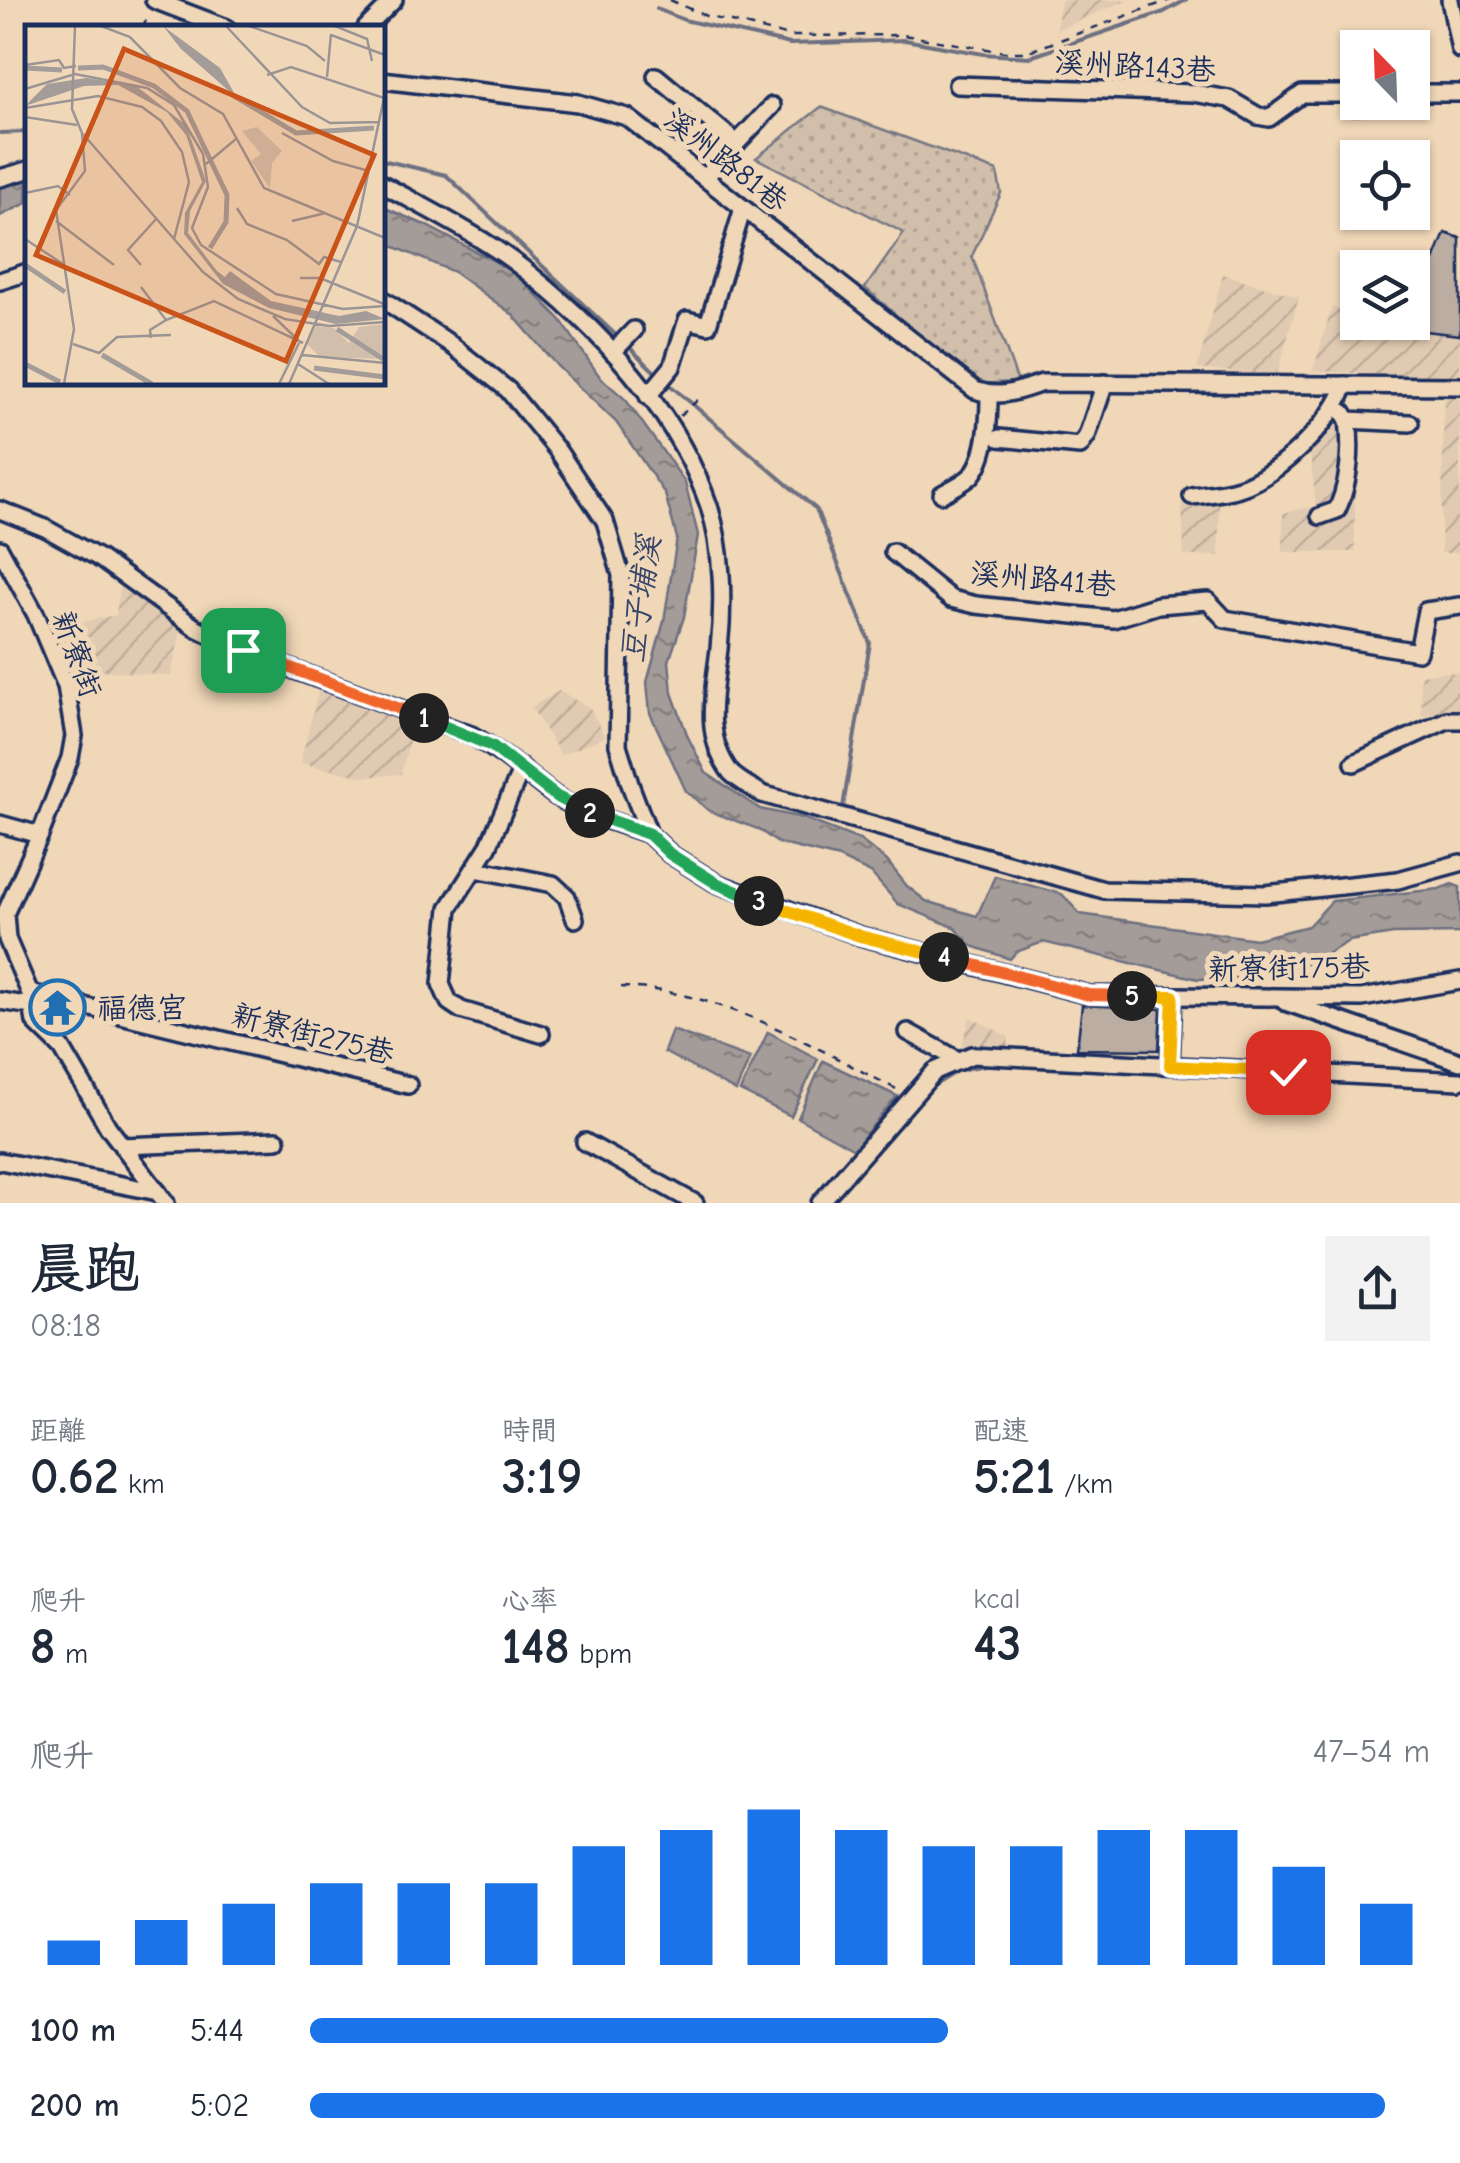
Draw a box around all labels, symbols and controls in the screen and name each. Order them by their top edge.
inset map [25,25,385,385]
north arrow [1340,30,1430,120]
map controls [1340,30,1430,340]
street label: 溪州路143巷 [1053,45,1217,88]
street label: 溪州路81巷 [657,101,795,220]
button: locate [1340,140,1430,230]
button: layers [1340,250,1430,340]
water label: 豆子埔溪 [613,531,668,665]
street label: 溪州路41巷 [969,556,1117,603]
street label: 新寮街 [45,606,108,702]
pin [201,608,286,693]
icon: arrive [216,623,271,678]
pin: 1 [399,693,449,743]
text: 1 [418,702,430,734]
pin: 2 [565,788,615,838]
text: 2 [583,797,597,829]
pin: 3 [734,876,784,926]
text: 3 [752,885,766,917]
pin: 4 [919,932,969,982]
text: 4 [937,941,951,973]
street label: 新寮街175巷 [1208,950,1370,987]
pin: 5 [1107,971,1157,1021]
temple icon: 福德宮 [28,978,88,1038]
text: 5 [1125,980,1139,1012]
place label: 福德宮 [97,991,187,1026]
street label: 新寮街275巷 [228,997,398,1072]
pin [1246,1030,1331,1115]
icon: check [1261,1045,1316,1100]
button: share [1325,1236,1430,1341]
text: 晨跑 [30,1237,140,1301]
text: 08:18 [30,1307,101,1344]
text: 距離 [30,1415,86,1447]
text: 時間 [502,1415,558,1447]
text: 配速 [973,1415,1029,1447]
text: 0.62 [30,1448,119,1506]
text: 3:19 [502,1448,582,1506]
text: 5:21 [973,1448,1055,1506]
text: km [119,1468,165,1500]
text: /km [1055,1468,1113,1500]
text: kcal [973,1583,1020,1615]
text: 爬升 [30,1585,86,1617]
text: 心率 [502,1585,558,1617]
text: 43 [973,1615,1021,1673]
text: 8 [30,1618,56,1676]
text: 148 [502,1618,570,1676]
text: m [56,1638,88,1670]
text: bpm [570,1638,632,1670]
text: 47–54 m [1313,1733,1430,1770]
text: 爬升 [30,1737,94,1774]
text: 100 m [30,2012,116,2049]
text: 5:44 [190,2012,244,2049]
text: 200 m [30,2087,119,2124]
text: 5:02 [190,2087,249,2124]

